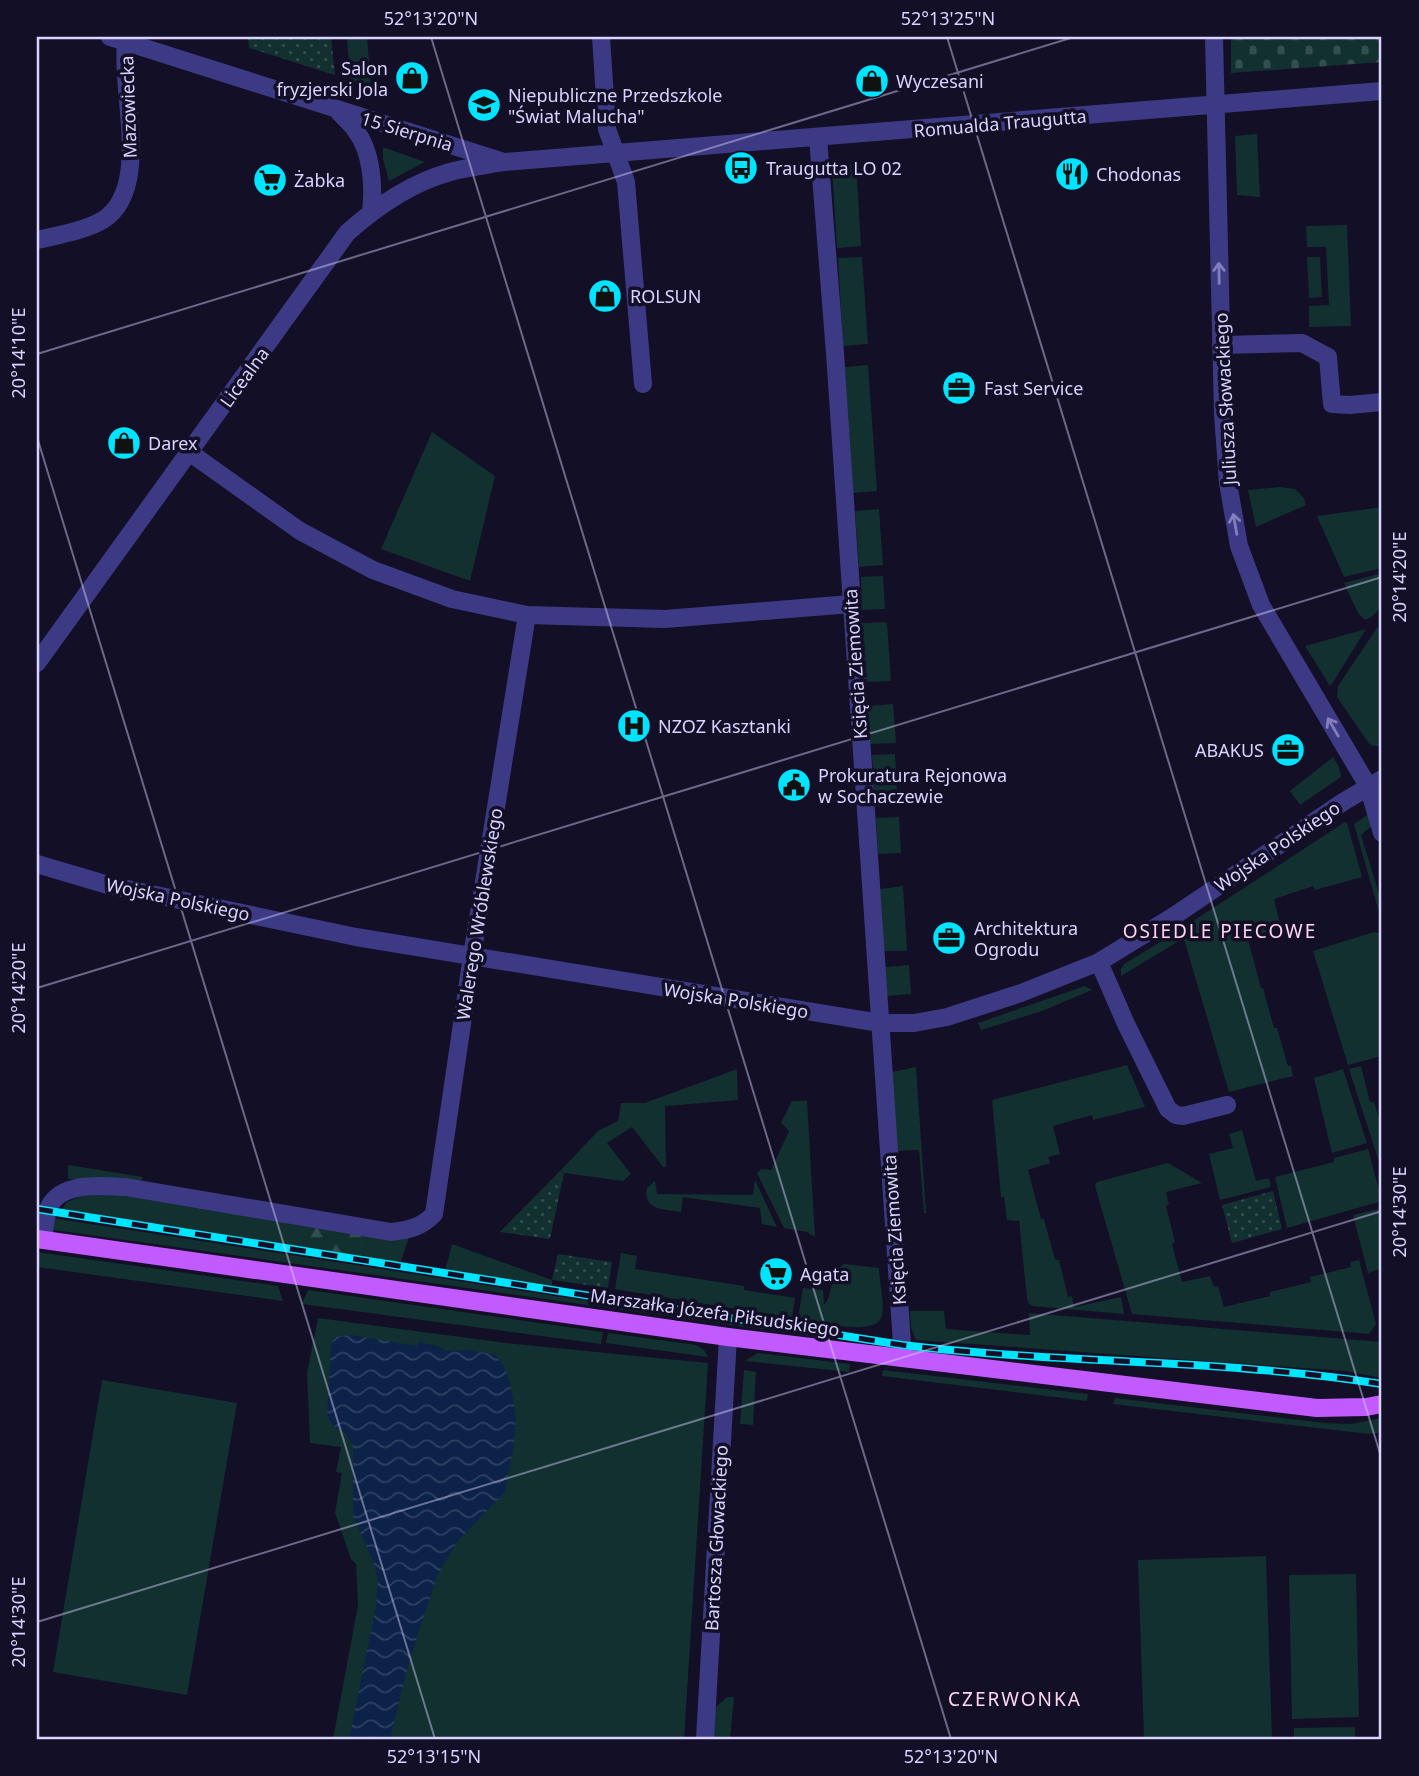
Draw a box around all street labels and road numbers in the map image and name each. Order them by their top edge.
street label: Mazowiecka [114,55,142,159]
street label: Romualda Traugutta [913,103,1087,143]
street label: 15 Sierpnia [358,106,456,156]
street label: Juliusza Słowackiego [1208,312,1242,488]
street label: Licealna [214,342,274,412]
street label: Księcia Ziemowita [838,588,872,740]
street label: Wojska Polskiego [1210,795,1344,897]
street label: Walerego Wróblewskiego [450,806,508,1022]
street label: Wojska Polskiego [104,872,252,926]
street label: Wojska Polskiego [662,977,810,1023]
street label: Księcia Ziemowita [877,1154,911,1306]
street label: Marszałka Józefa Piłsudskiego [589,1283,841,1341]
street label: Bartosza Głowackiego [699,1444,733,1632]

